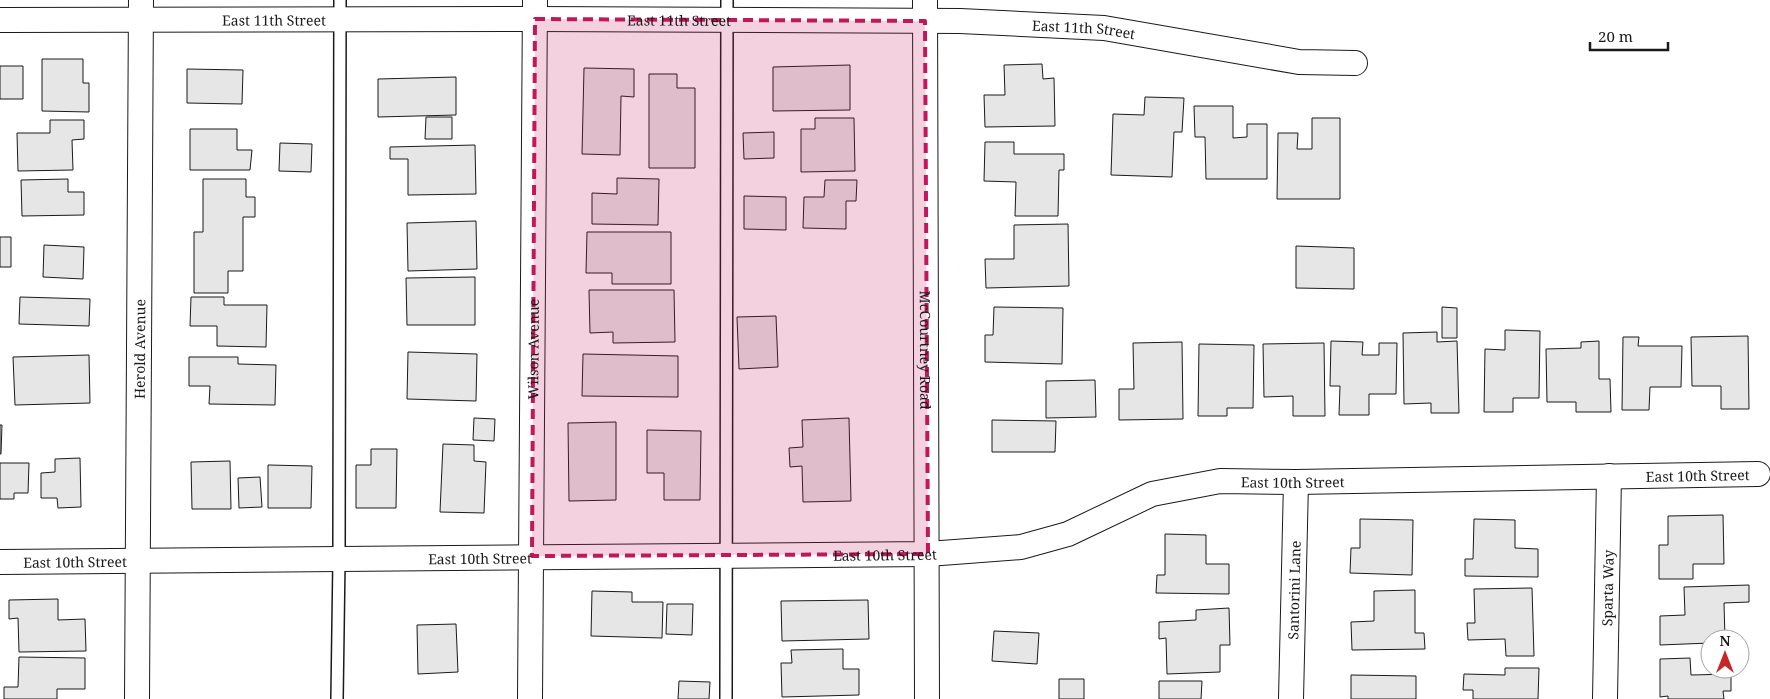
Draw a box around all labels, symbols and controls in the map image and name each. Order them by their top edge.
street label: East 11th Street [222,10,326,29]
street label: East 11th Street [627,10,731,29]
street label: East 11th Street [1032,15,1137,43]
scale bar [1590,20,1668,52]
text: 20 m [1598,26,1633,46]
street label: McCourtney Road [916,290,936,410]
street label: Herold Avenue [129,299,149,399]
street label: Wilson Avenue [523,299,542,399]
street label: East 10th Street [1646,465,1750,485]
street label: East 10th Street [1241,472,1345,492]
street label: Santorini Lane [1283,540,1304,640]
street label: East 10th Street [833,544,938,564]
street label: East 10th Street [428,548,532,568]
street label: Sparta Way [1597,550,1617,626]
street label: East 10th Street [23,551,127,571]
north arrow [1700,629,1750,679]
text: N [1719,631,1731,650]

